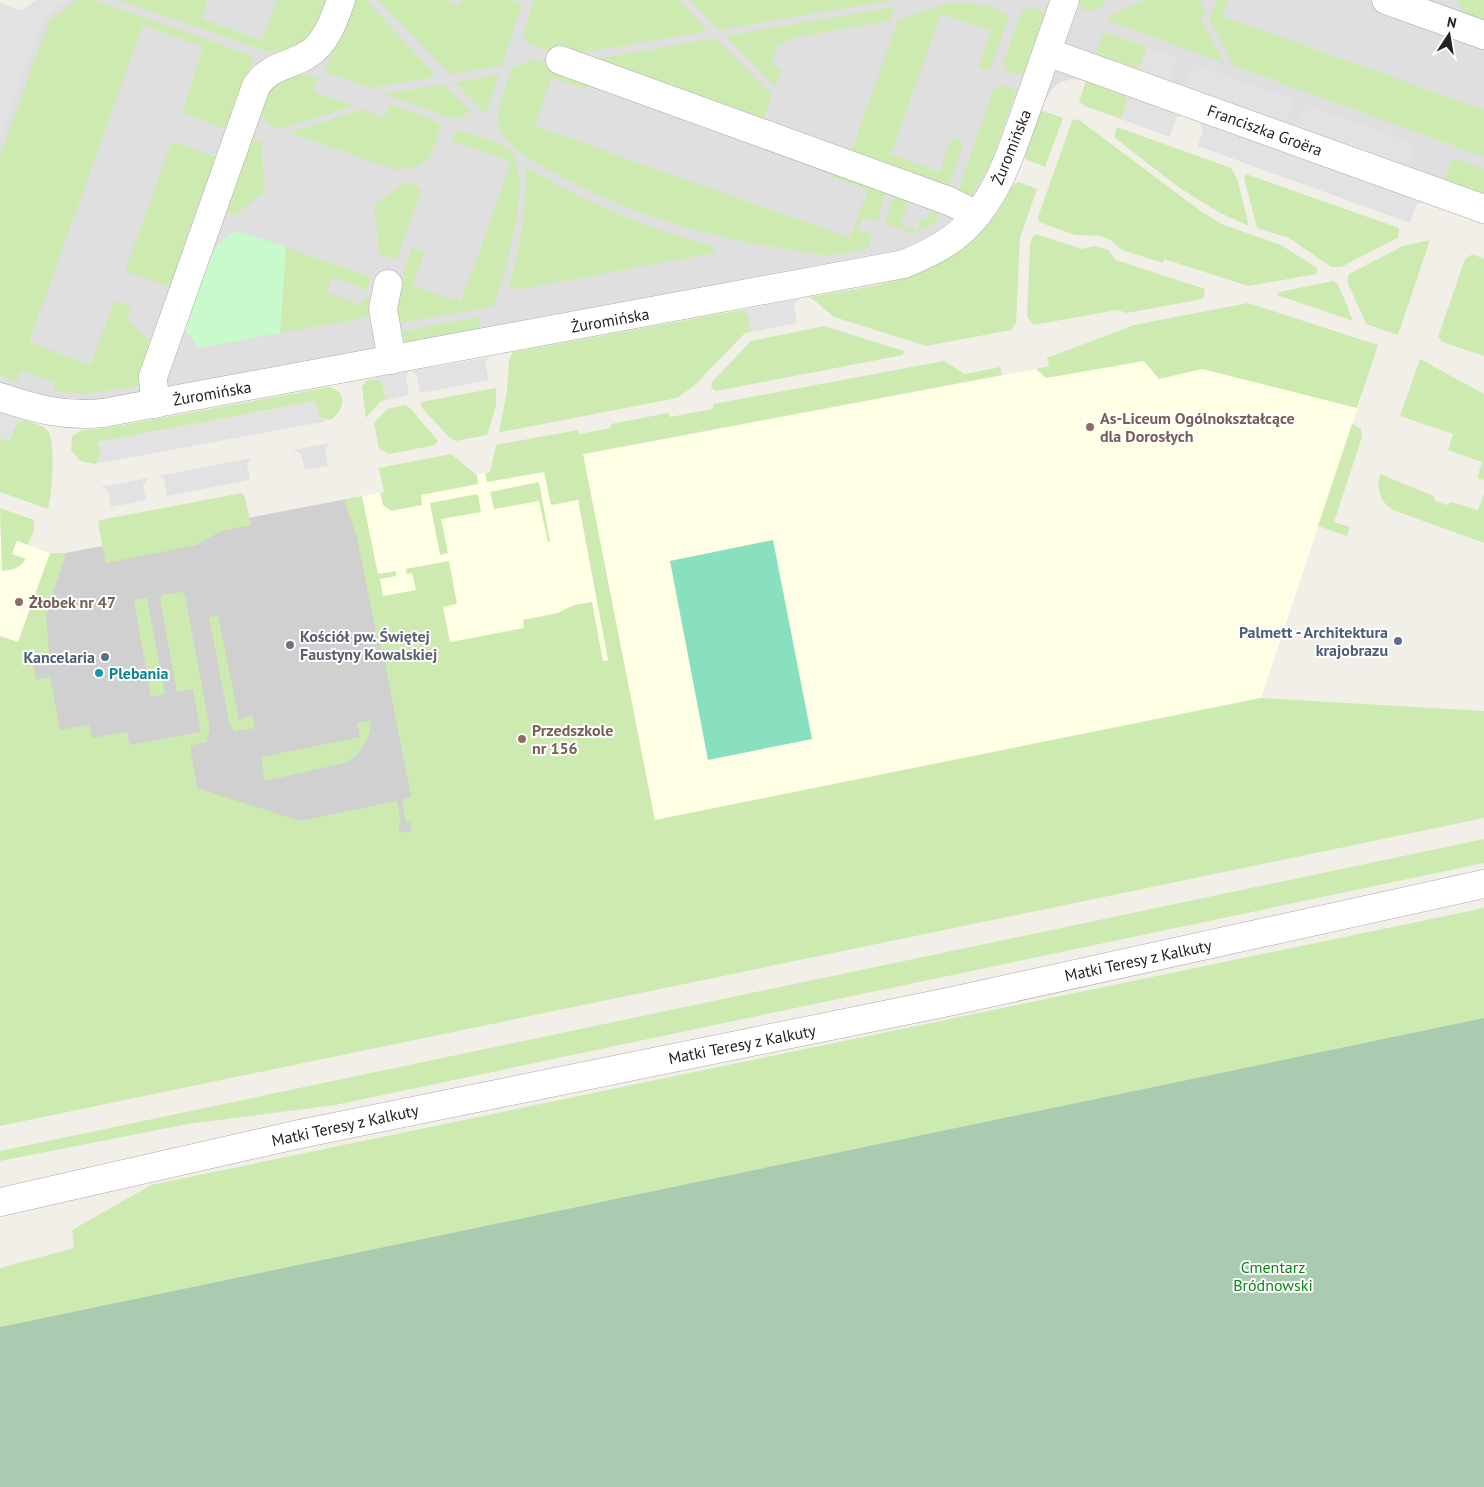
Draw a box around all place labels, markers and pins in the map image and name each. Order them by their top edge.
place label: As-Liceum Ogólnokształcące dla Dorosłych [1100,408,1295,446]
marker: As-Liceum Ogólnokształcące dla Dorosłych [1084,421,1096,433]
place label: Żłobek nr 47 [29,592,116,612]
marker: Żłobek nr 47 [13,596,25,608]
place label: Palmett - Architektura krajobrazu [1239,622,1388,660]
place label: Kościół pw. Świętej Faustyny Kowalskiej [300,626,437,664]
marker: Palmett - Architektura krajobrazu [1392,635,1404,647]
marker: Kościół pw. Świętej Faustyny Kowalskiej [284,639,296,651]
place label: Kancelaria [23,647,95,667]
marker: Kancelaria [99,651,111,663]
place label: Plebania [109,663,169,683]
marker: Plebania [93,667,105,679]
place label: Przedszkole nr 156 [532,720,613,758]
marker: Przedszkole nr 156 [516,733,528,745]

